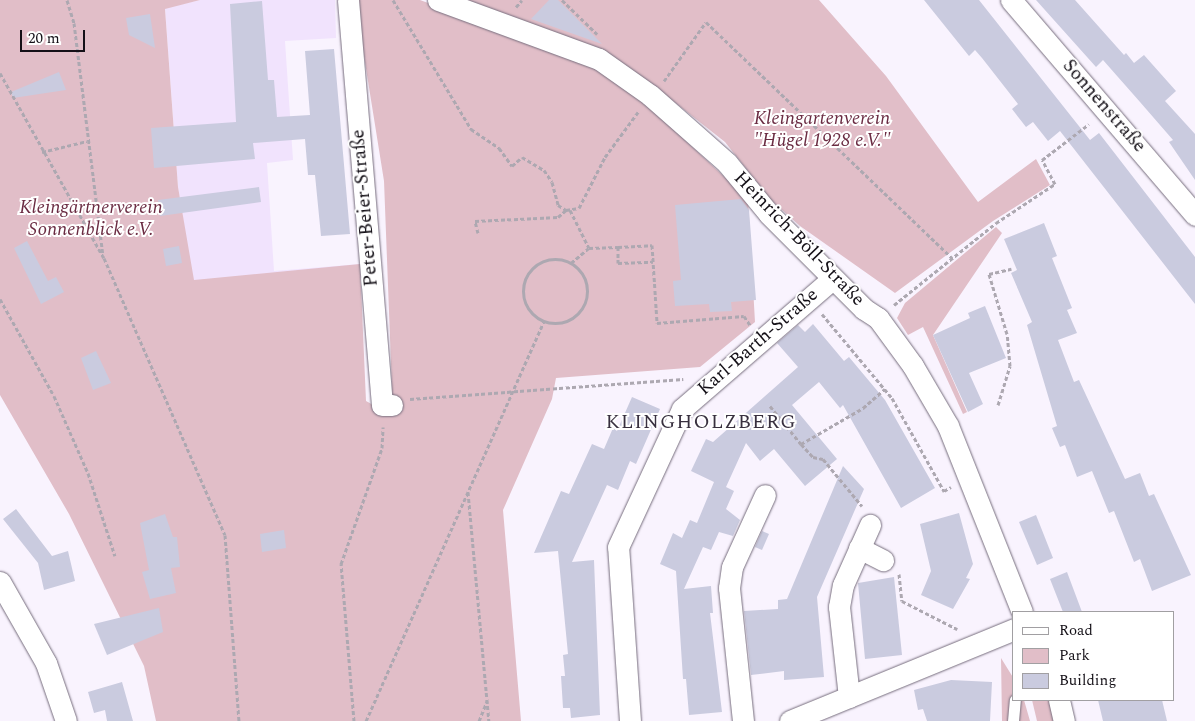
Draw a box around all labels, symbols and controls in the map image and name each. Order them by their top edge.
scale bar [22,20,88,52]
text: 20 m [28,27,60,50]
street label: Sonnenstraße [1057,55,1151,157]
park label: Kleingartenverein "Hügel 1928 e.V." [754,108,890,152]
street label: Peter-Beier-Straße [347,128,383,288]
street label: Heinrich-Böll-Straße [729,167,869,311]
park label: Kleingärtnerverein Sonnenblick e.V. [19,197,163,241]
street label: Karl-Barth-Straße [693,284,823,400]
district label: KLINGHOLZBERG [604,410,798,434]
legend [1012,611,1175,701]
text: Road [1059,619,1093,642]
text: Park [1059,644,1090,667]
text: Building [1059,669,1116,692]

